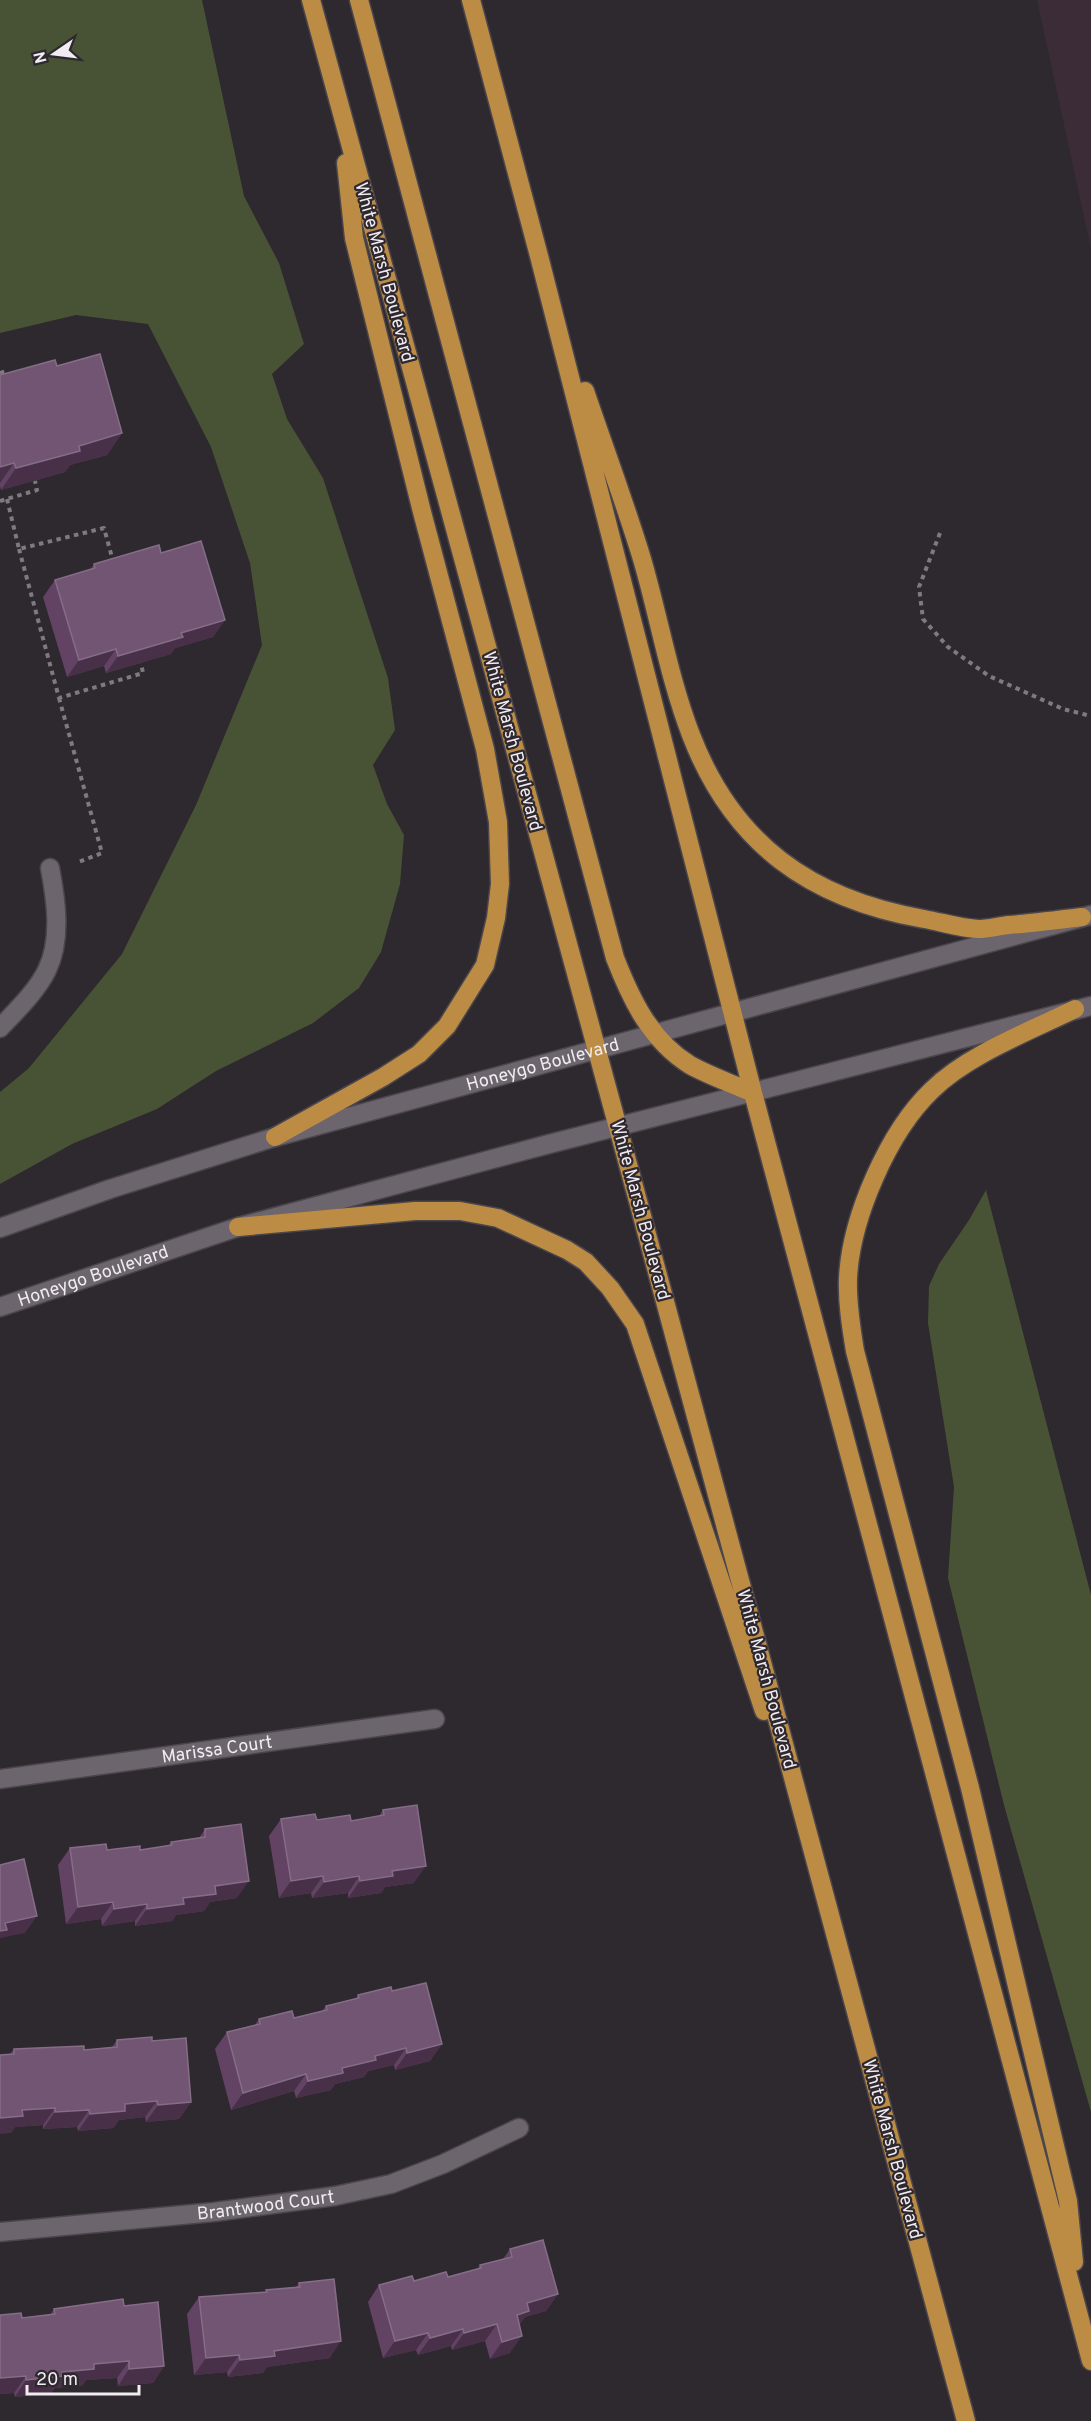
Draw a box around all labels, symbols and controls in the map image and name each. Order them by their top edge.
north arrow [24,24,84,84]
text: N [30,49,52,65]
street label: White Marsh Boulevard [348,180,419,365]
street label: White Marsh Boulevard [476,649,547,834]
street label: Honeygo Boulevard [464,1034,622,1097]
street label: White Marsh Boulevard [604,1118,675,1303]
street label: Honeygo Boulevard [15,1241,172,1313]
street label: White Marsh Boulevard [730,1587,801,1772]
street label: Marissa Court [160,1732,274,1770]
street label: White Marsh Boulevard [856,2057,927,2242]
street label: Brantwood Court [196,2186,336,2227]
scale bar [27,2358,140,2396]
text: 20 m [36,2369,78,2392]

